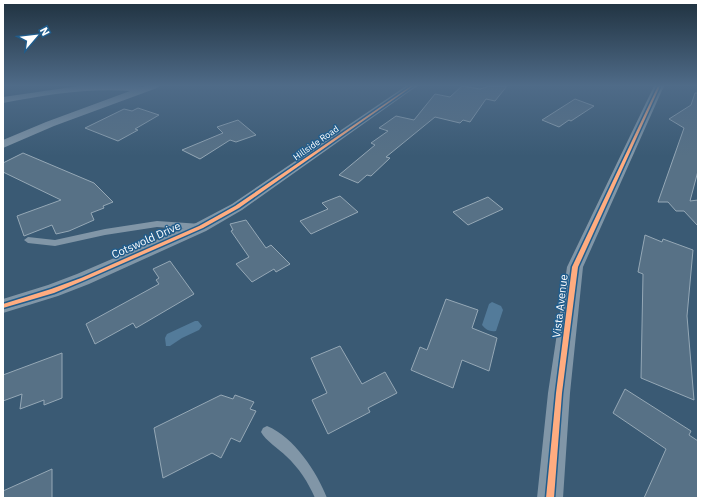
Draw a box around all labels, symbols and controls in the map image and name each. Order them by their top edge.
north arrow [16,16,56,56]
text: N [37,25,53,38]
street label: Hillside Road [291,123,341,162]
street label: Cotswold Drive [109,219,183,261]
street label: Vista Avenue [549,273,571,339]

